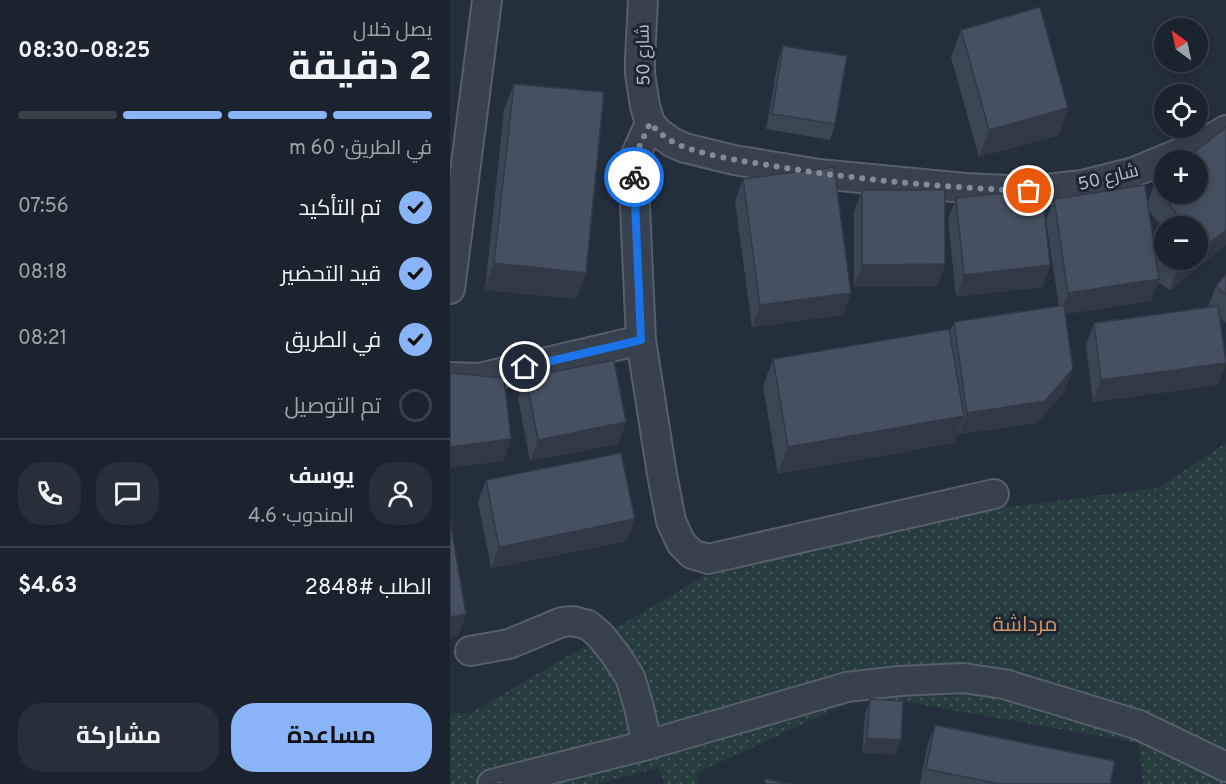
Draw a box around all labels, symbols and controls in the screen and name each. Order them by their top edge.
text: يصل خلال [353,18,432,44]
north arrow [1154,18,1208,72]
map controls [1154,18,1208,270]
street label: شارع 50 [632,24,657,86]
text: 08:25–08:30 [18,38,151,65]
text: 2 دقيقة [288,45,432,94]
button: locate [1154,84,1208,138]
text: في الطريق · 60 m [289,136,432,162]
courier [604,147,664,207]
button: + [1154,150,1208,204]
street label: شارع 50 [1076,160,1141,197]
icon: bike [618,161,651,194]
pin [1003,165,1054,216]
icon: bag [1012,174,1045,207]
icon: check [399,191,432,224]
text: 07:56 [18,194,69,220]
text: تم التأكيد [299,196,381,223]
button: − [1154,216,1208,270]
icon: check [399,257,432,290]
text: 08:18 [18,260,67,286]
text: قيد التحضير [281,262,381,289]
icon: check [399,323,432,356]
text: 08:21 [18,326,67,352]
text: في الطريق [285,328,381,355]
pin [499,341,550,392]
icon: home [508,350,541,383]
text: تم التوصيل [284,394,381,421]
button: phone [18,462,81,525]
button: chat [96,462,159,525]
button: person [369,462,432,525]
text: يوسف [289,464,354,491]
text: المندوب · 4.6 [248,504,354,530]
text: $4.63 [18,573,77,600]
text: الطلب #2848 [305,575,432,602]
district label: مرداشة [992,612,1058,639]
button: مشاركة [18,703,219,772]
button: مساعدة [231,703,432,772]

